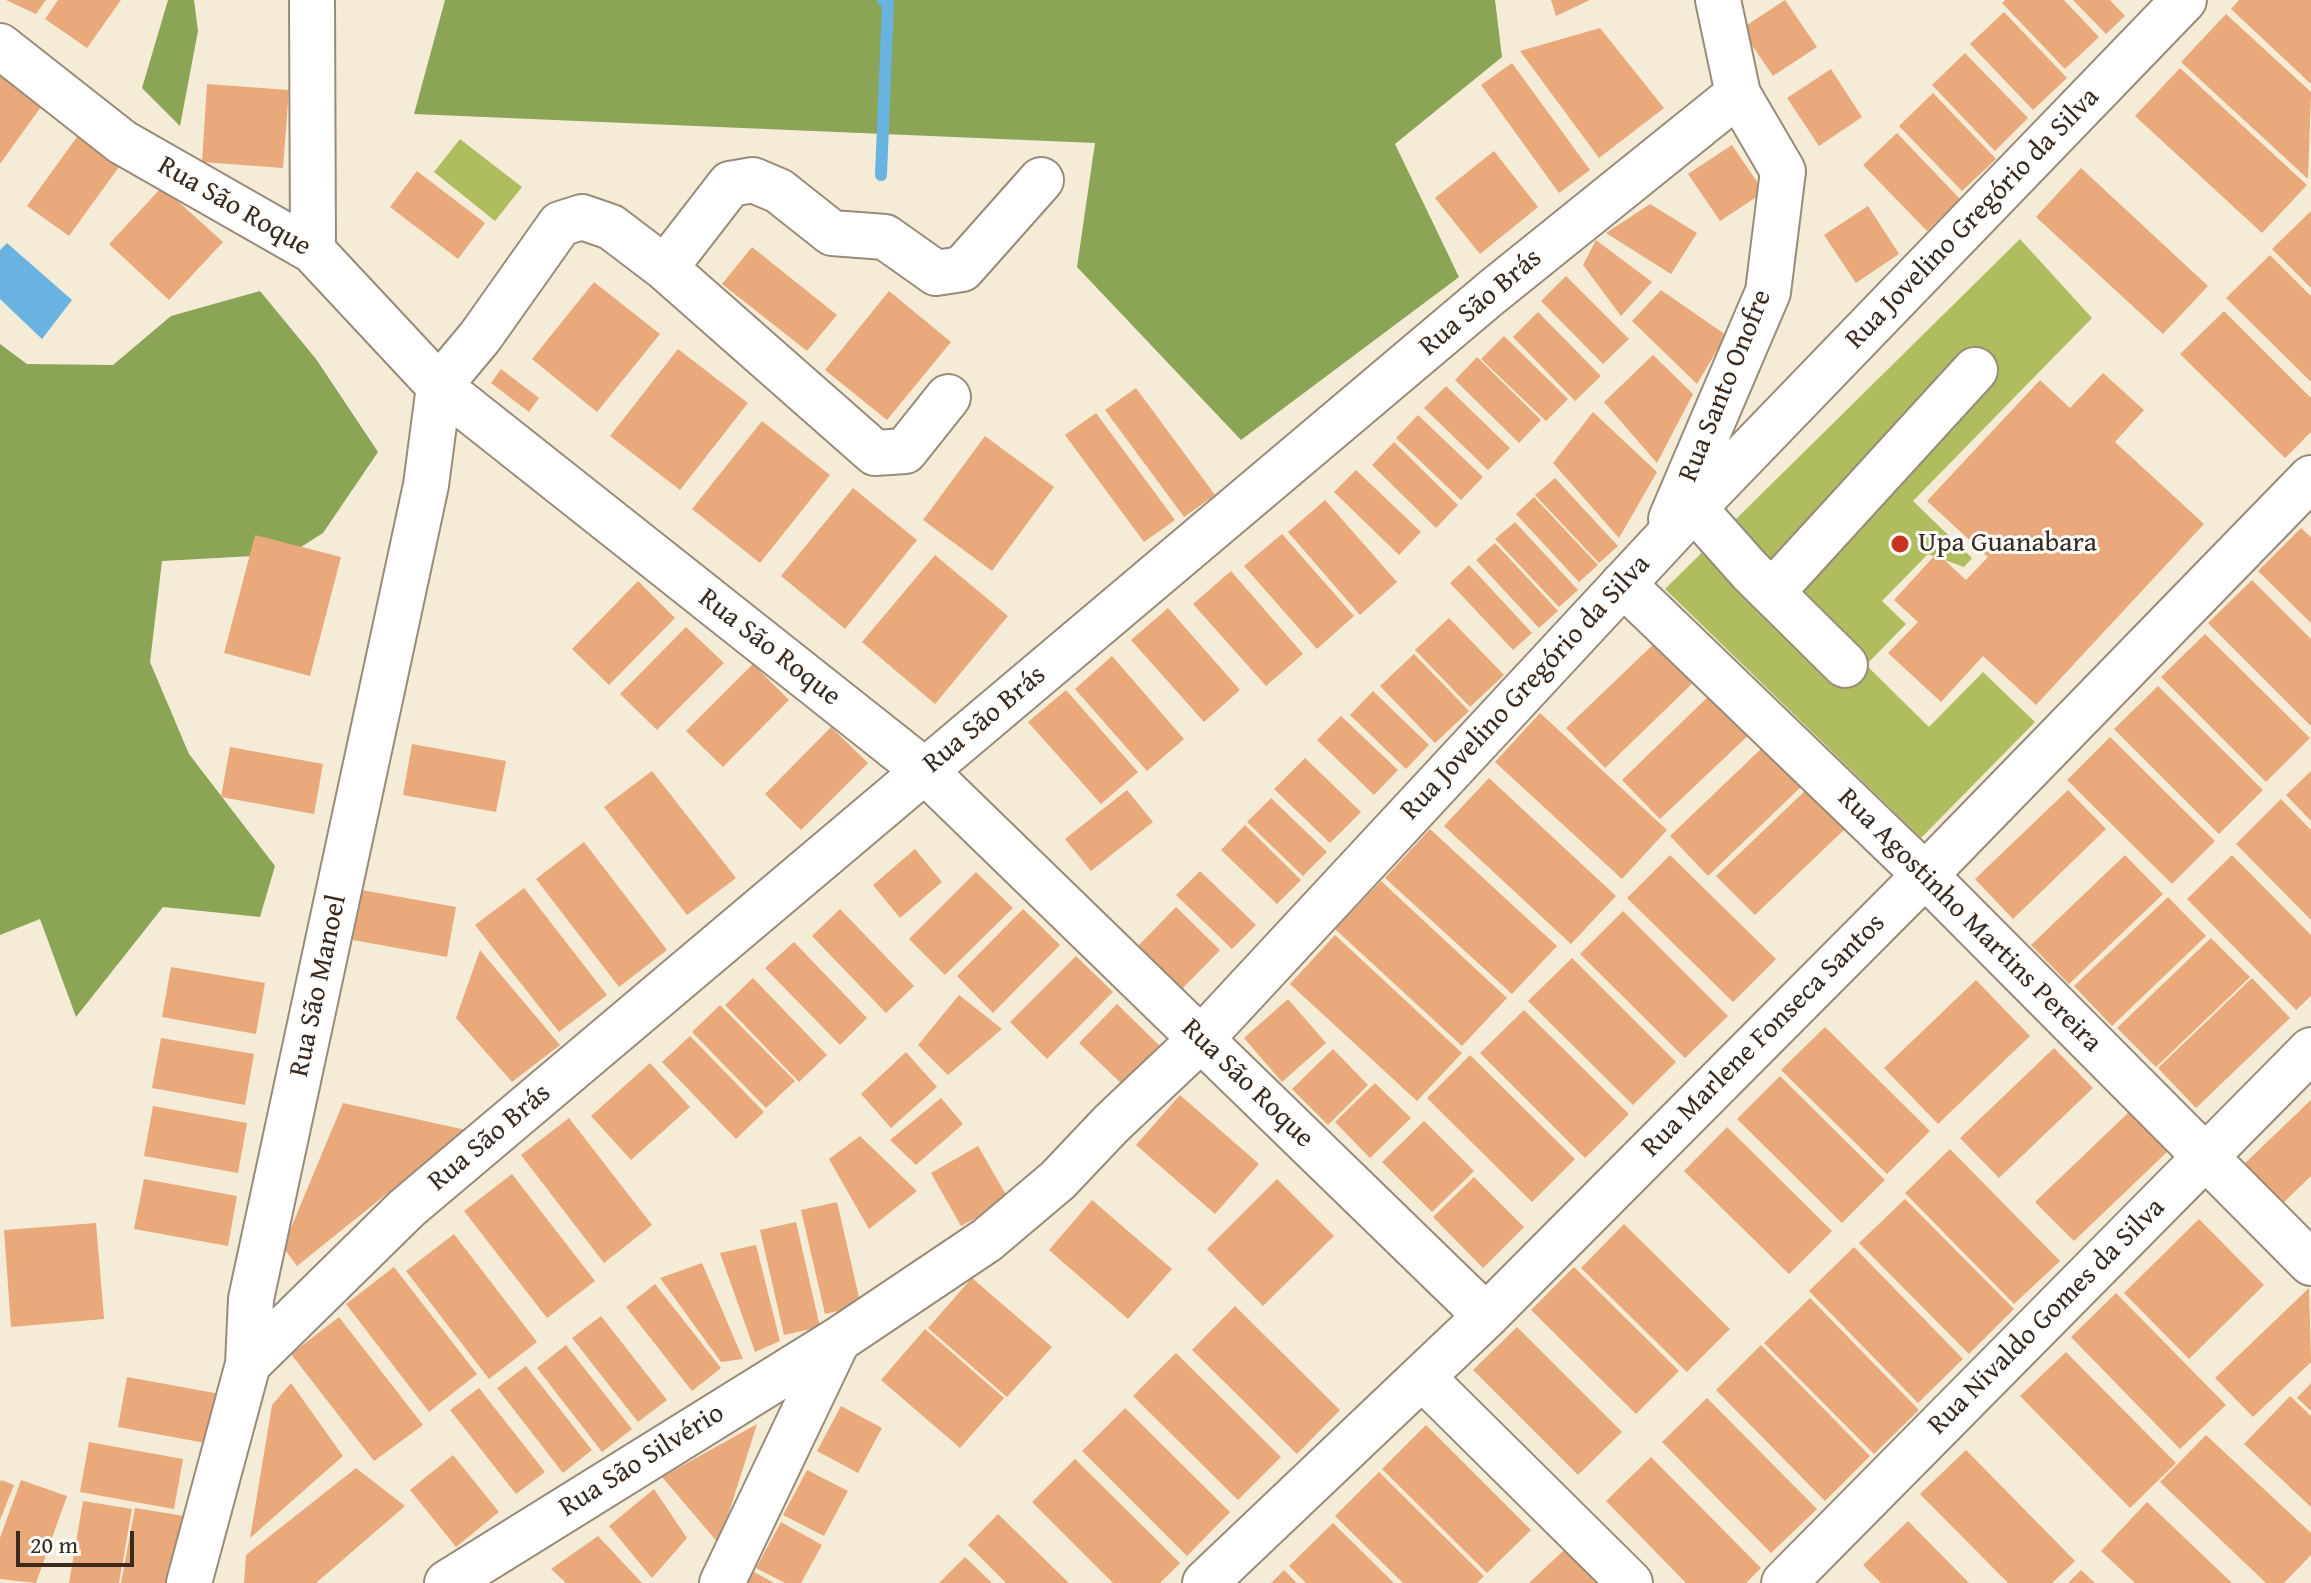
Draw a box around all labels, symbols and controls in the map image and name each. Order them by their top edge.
street label: Rua Jovelino Gregório da Silva [1839,81,2107,357]
street label: Rua São Roque [151,150,317,264]
street label: Rua São Brás [1413,242,1549,364]
street label: Rua Santo Onofre [1672,285,1780,487]
place label: Upa Guanabara [1918,527,2097,561]
marker: Upa Guanabara [1889,533,1911,555]
street label: Rua Jovelino Gregório da Silva [1394,548,1658,828]
street label: Rua São Roque [691,582,847,714]
street label: Rua São Brás [917,659,1053,781]
street label: Rua Agostinho Martins Pereira [1830,782,2108,1060]
street label: Rua São Manoel [283,892,355,1080]
street label: Rua Marlene Fonseca Santos [1635,907,1893,1165]
street label: Rua São Roque [1174,1012,1320,1156]
street label: Rua São Brás [422,1077,558,1199]
street label: Rua Nivaldo Gomes da Silva [1922,1192,2172,1442]
street label: Rua São Silvério [553,1397,731,1525]
scale bar [20,1515,138,1565]
text: 20 m [30,1527,78,1562]

